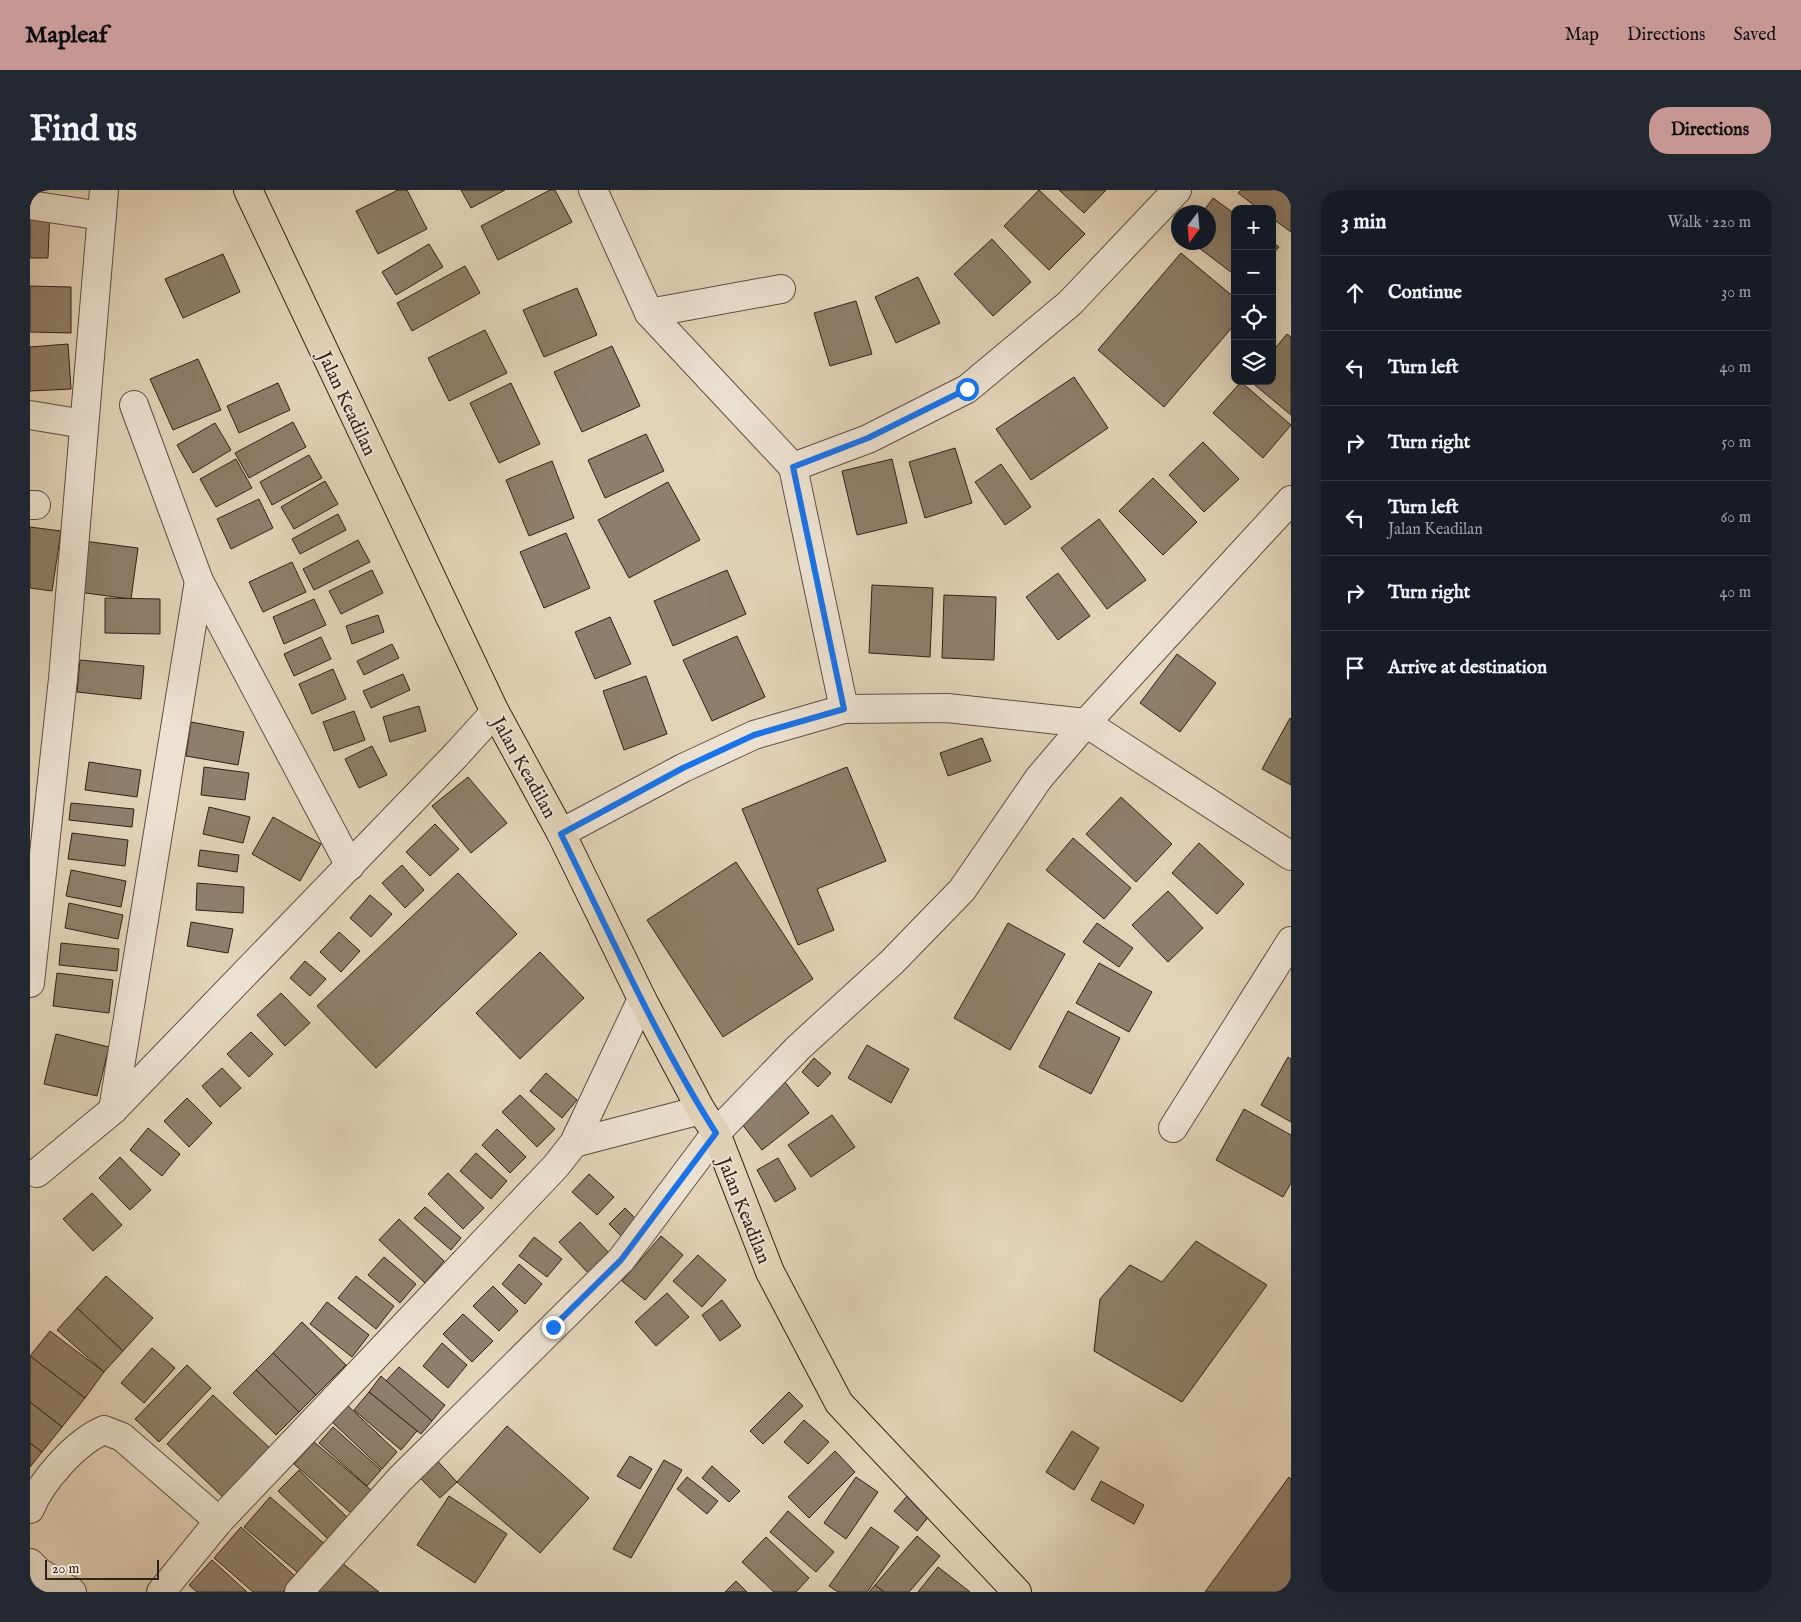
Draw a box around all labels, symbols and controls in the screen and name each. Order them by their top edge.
text: Mapleaf [25,20,107,51]
text: Map [1565,24,1599,47]
text: Directions [1627,24,1705,47]
text: Saved [1733,24,1776,47]
button: Directions [1649,107,1771,154]
text: Find us [30,108,137,153]
north arrow [1171,205,1216,250]
map controls [1231,205,1276,385]
button: + [1231,205,1276,250]
text: 3 min [1341,209,1386,236]
text: Walk · 220 m [1668,213,1751,233]
button: − [1231,250,1276,295]
icon: ahead [1341,279,1369,307]
text: Continue [1388,281,1462,305]
text: 30 m [1721,283,1751,303]
button: locate [1231,295,1276,340]
button: layers [1231,340,1276,385]
street label: Jalan Keadilan [311,346,381,460]
icon: left [1341,354,1369,382]
text: Turn left [1388,356,1459,380]
text: 40 m [1719,358,1751,378]
route start [956,378,979,401]
icon: right [1341,429,1369,457]
text: Turn right [1388,431,1470,455]
text: 50 m [1722,433,1751,453]
text: Turn left [1388,496,1459,520]
icon: left [1341,504,1369,532]
text: 60 m [1721,508,1751,528]
text: Jalan Keadilan [1388,520,1483,540]
icon: right [1341,579,1369,607]
text: Turn right [1388,581,1470,605]
text: 40 m [1719,583,1751,603]
icon: arrive [1341,654,1369,682]
text: Arrive at destination [1388,656,1547,680]
street label: Jalan Keadilan [484,711,561,823]
street label: Jalan Keadilan [710,1152,775,1267]
route end [542,1316,565,1339]
scale bar [45,1557,159,1580]
text: 20 m [52,1560,79,1578]

